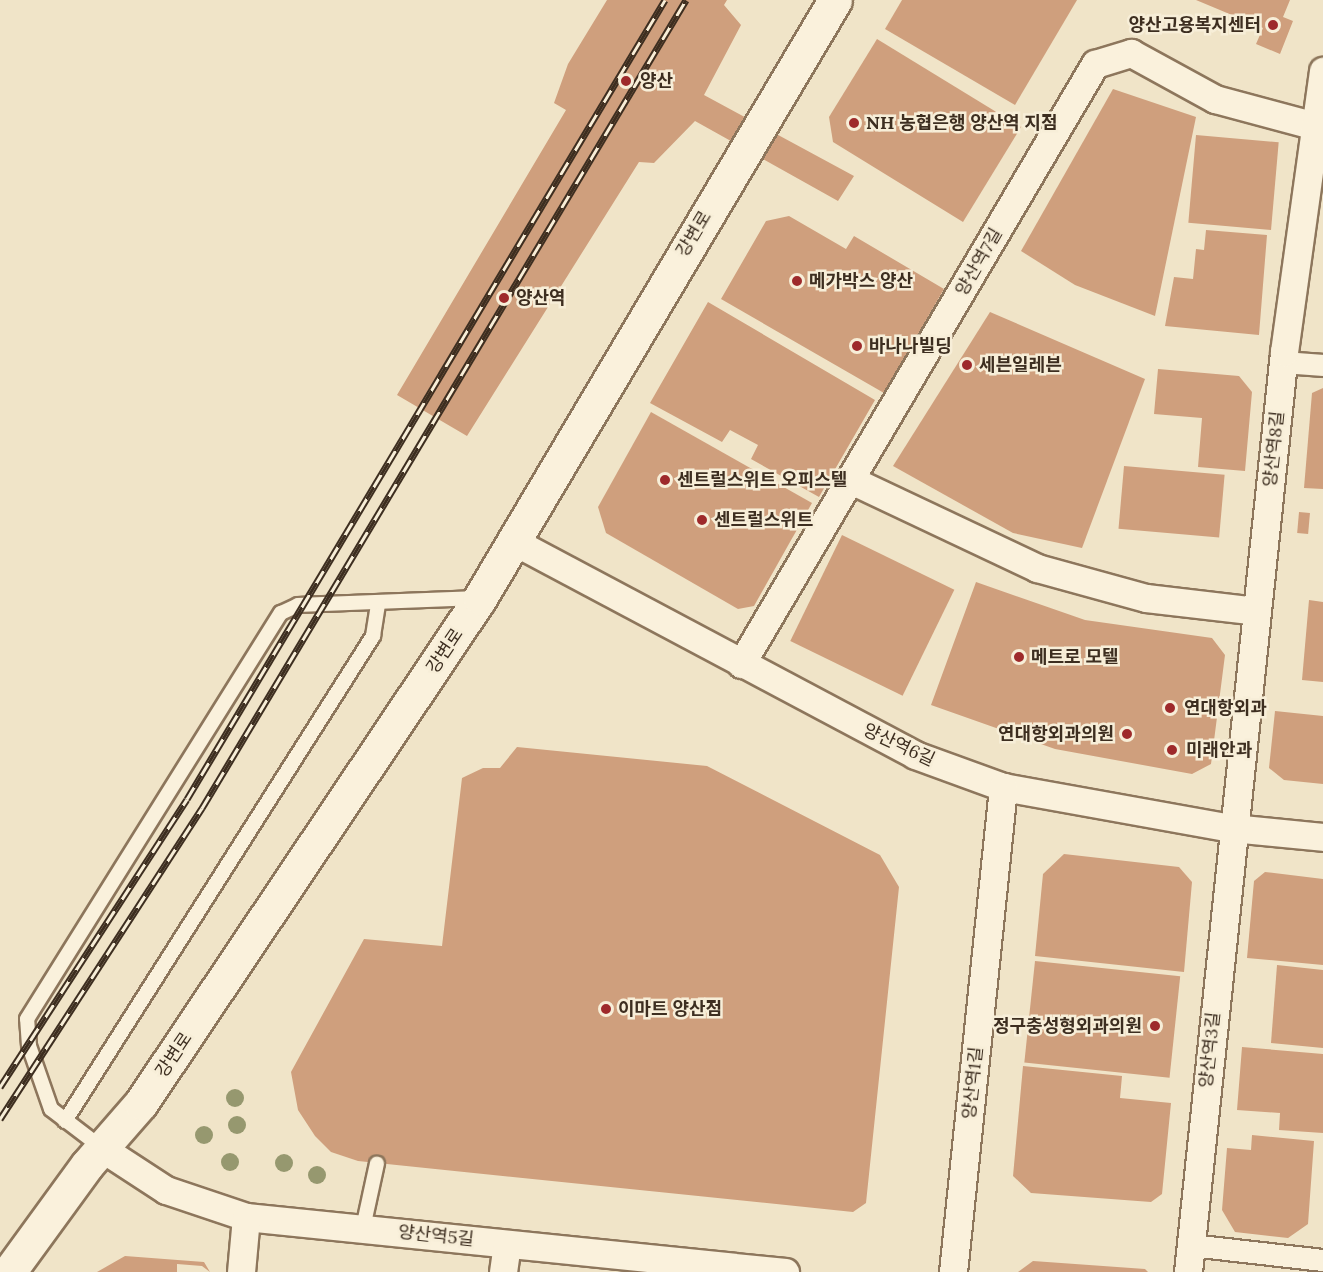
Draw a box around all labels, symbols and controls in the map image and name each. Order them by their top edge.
place label: 양산고용복지센터 [1129,14,1261,36]
marker: 양산고용복지센터 [1266,18,1280,32]
place label: 양산 [640,70,673,92]
marker: 양산 [617,72,635,90]
place label: NH 농협은행 양산역 지점 [866,112,1058,134]
marker: NH 농협은행 양산역 지점 [847,116,861,130]
street label: 강변로 [672,207,716,261]
street label: 양산역7길 [951,224,1007,300]
place label: 메가박스 양산 [809,270,913,292]
marker: 메가박스 양산 [790,274,804,288]
place label: 양산역 [516,287,566,309]
marker: 양산역 [497,291,511,305]
place label: 바나나빌딩 [869,335,952,357]
marker: 바나나빌딩 [850,339,864,353]
place label: 세븐일레븐 [979,354,1062,376]
marker: 세븐일레븐 [960,358,974,372]
street label: 양산역8길 [1259,410,1289,488]
place label: 센트럴스위트 오피스텔 [677,469,847,491]
marker: 센트럴스위트 오피스텔 [658,473,672,487]
place label: 센트럴스위트 [714,509,813,531]
marker: 센트럴스위트 [695,513,709,527]
street label: 강변로 [422,624,468,678]
place label: 메트로 모텔 [1031,646,1119,668]
marker: 메트로 모텔 [1012,650,1026,664]
place label: 연대항외과 [1184,697,1267,719]
marker: 연대항외과 [1161,699,1179,717]
street label: 양산역6길 [860,719,938,771]
place label: 연대항외과의원 [998,723,1114,745]
marker: 연대항외과의원 [1118,725,1136,743]
place label: 미래안과 [1186,739,1252,761]
marker: 미래안과 [1163,741,1181,759]
place label: 이마트 양산점 [618,998,722,1020]
marker: 이마트 양산점 [599,1002,613,1016]
street label: 양산역3길 [1195,1011,1225,1089]
place label: 정구충성형외과의원 [993,1015,1142,1037]
marker: 정구충성형외과의원 [1146,1017,1164,1035]
street label: 강변로 [151,1028,197,1082]
street label: 양산역1길 [958,1046,988,1120]
street label: 양산역5길 [397,1221,475,1251]

